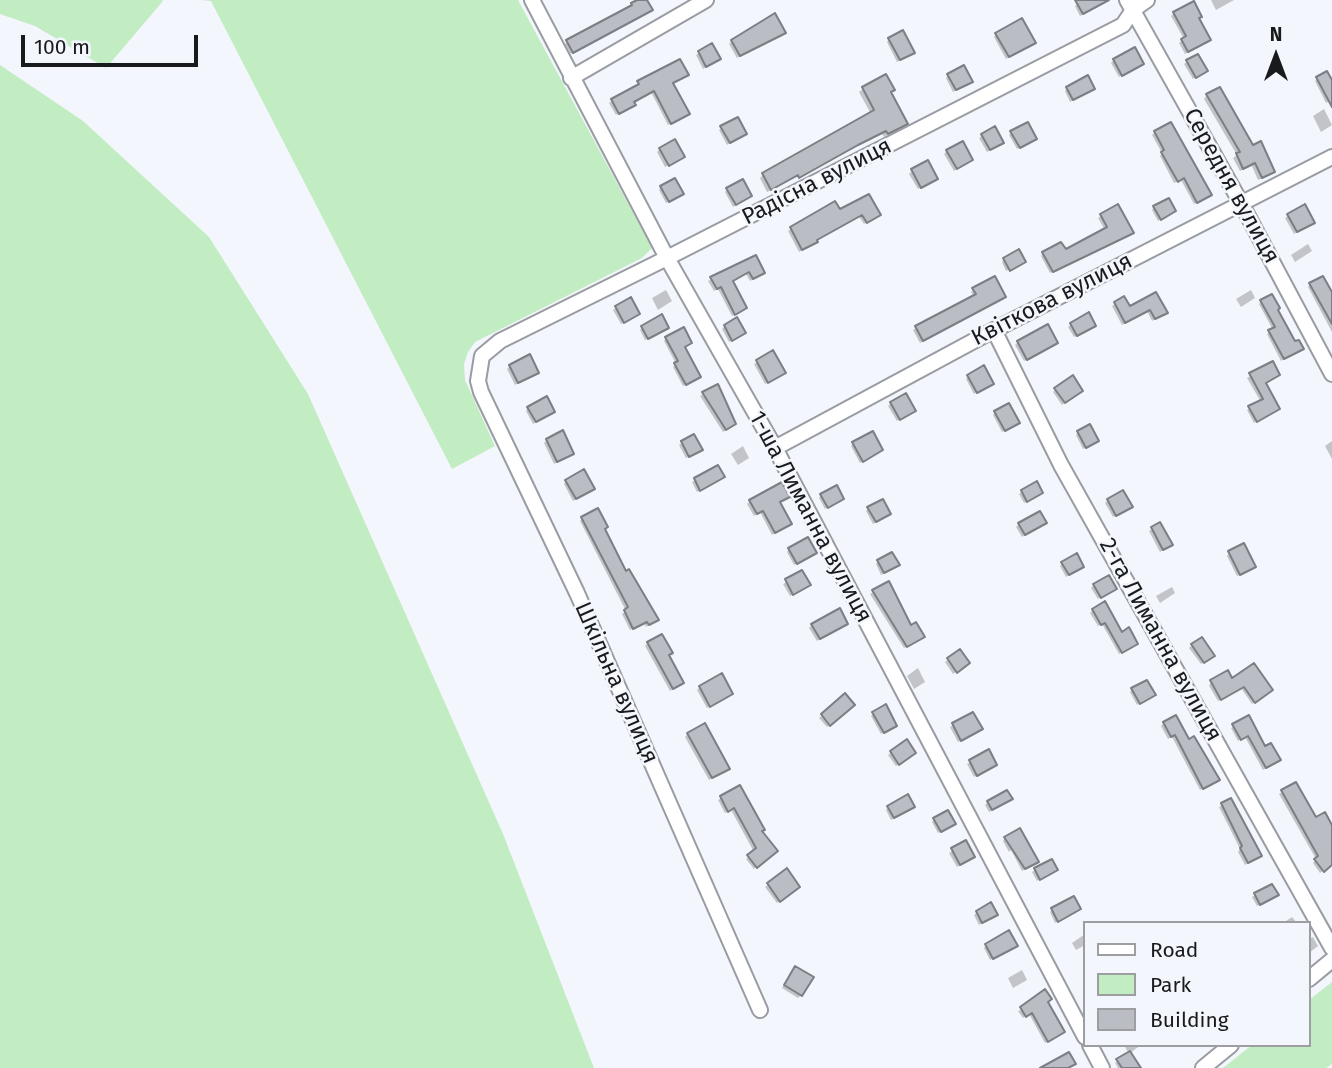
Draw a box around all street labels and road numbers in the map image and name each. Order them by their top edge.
street label: Середня вулиця [1177,104,1285,268]
street label: Радісна вулиця [738,132,896,232]
street label: Квіткова вулиця [967,248,1137,352]
street label: 1-ша Лиманна вулиця [742,406,878,628]
street label: 2-га Лиманна вулиця [1093,534,1227,746]
street label: Шкільна вулиця [568,598,664,768]

